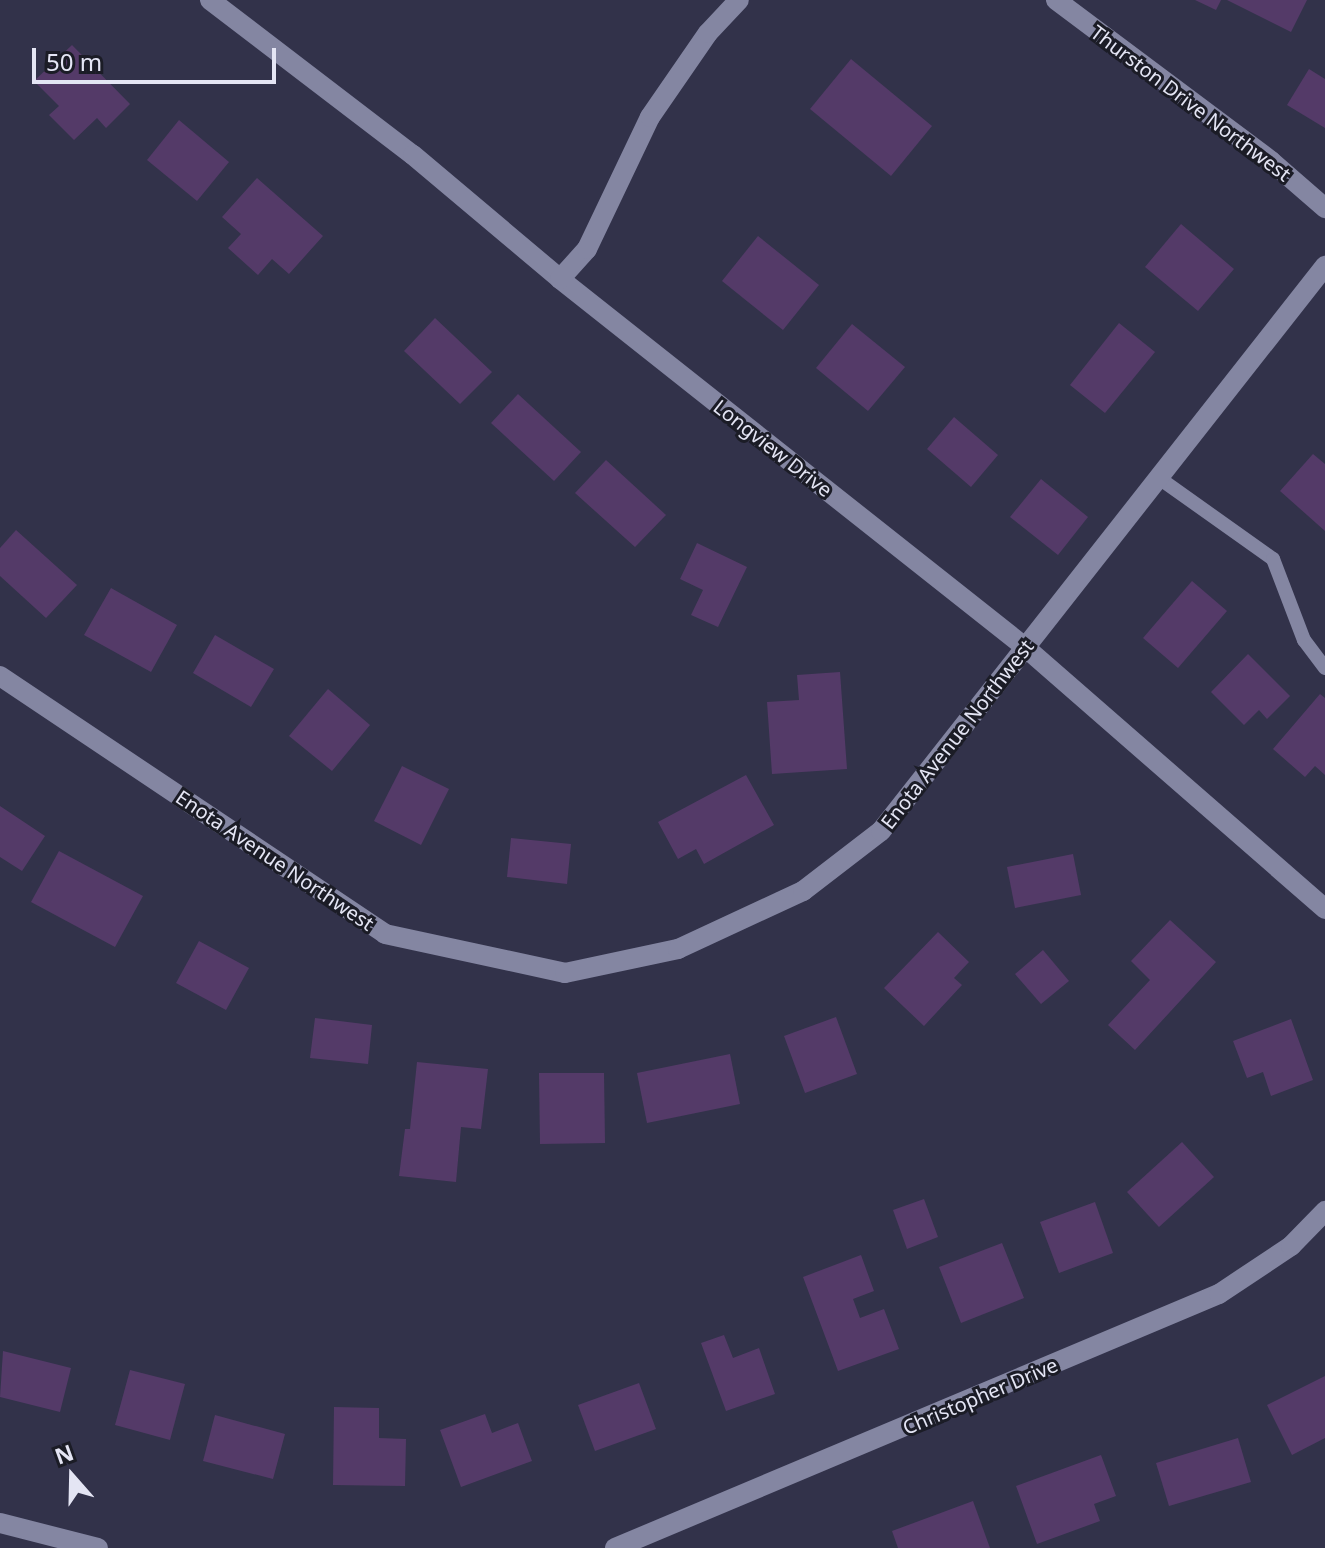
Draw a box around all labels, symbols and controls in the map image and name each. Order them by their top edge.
street label: Thurston Drive Northwest [1086,20,1296,186]
scale bar [36,32,280,82]
text: 50 m [46,45,102,78]
street label: Longview Drive [709,394,837,502]
street label: Enota Avenue Northwest [876,635,1038,833]
street label: Enota Avenue Northwest [171,785,379,935]
street label: Christopher Drive [899,1352,1061,1440]
north arrow [32,1436,112,1516]
text: N [50,1436,77,1471]

